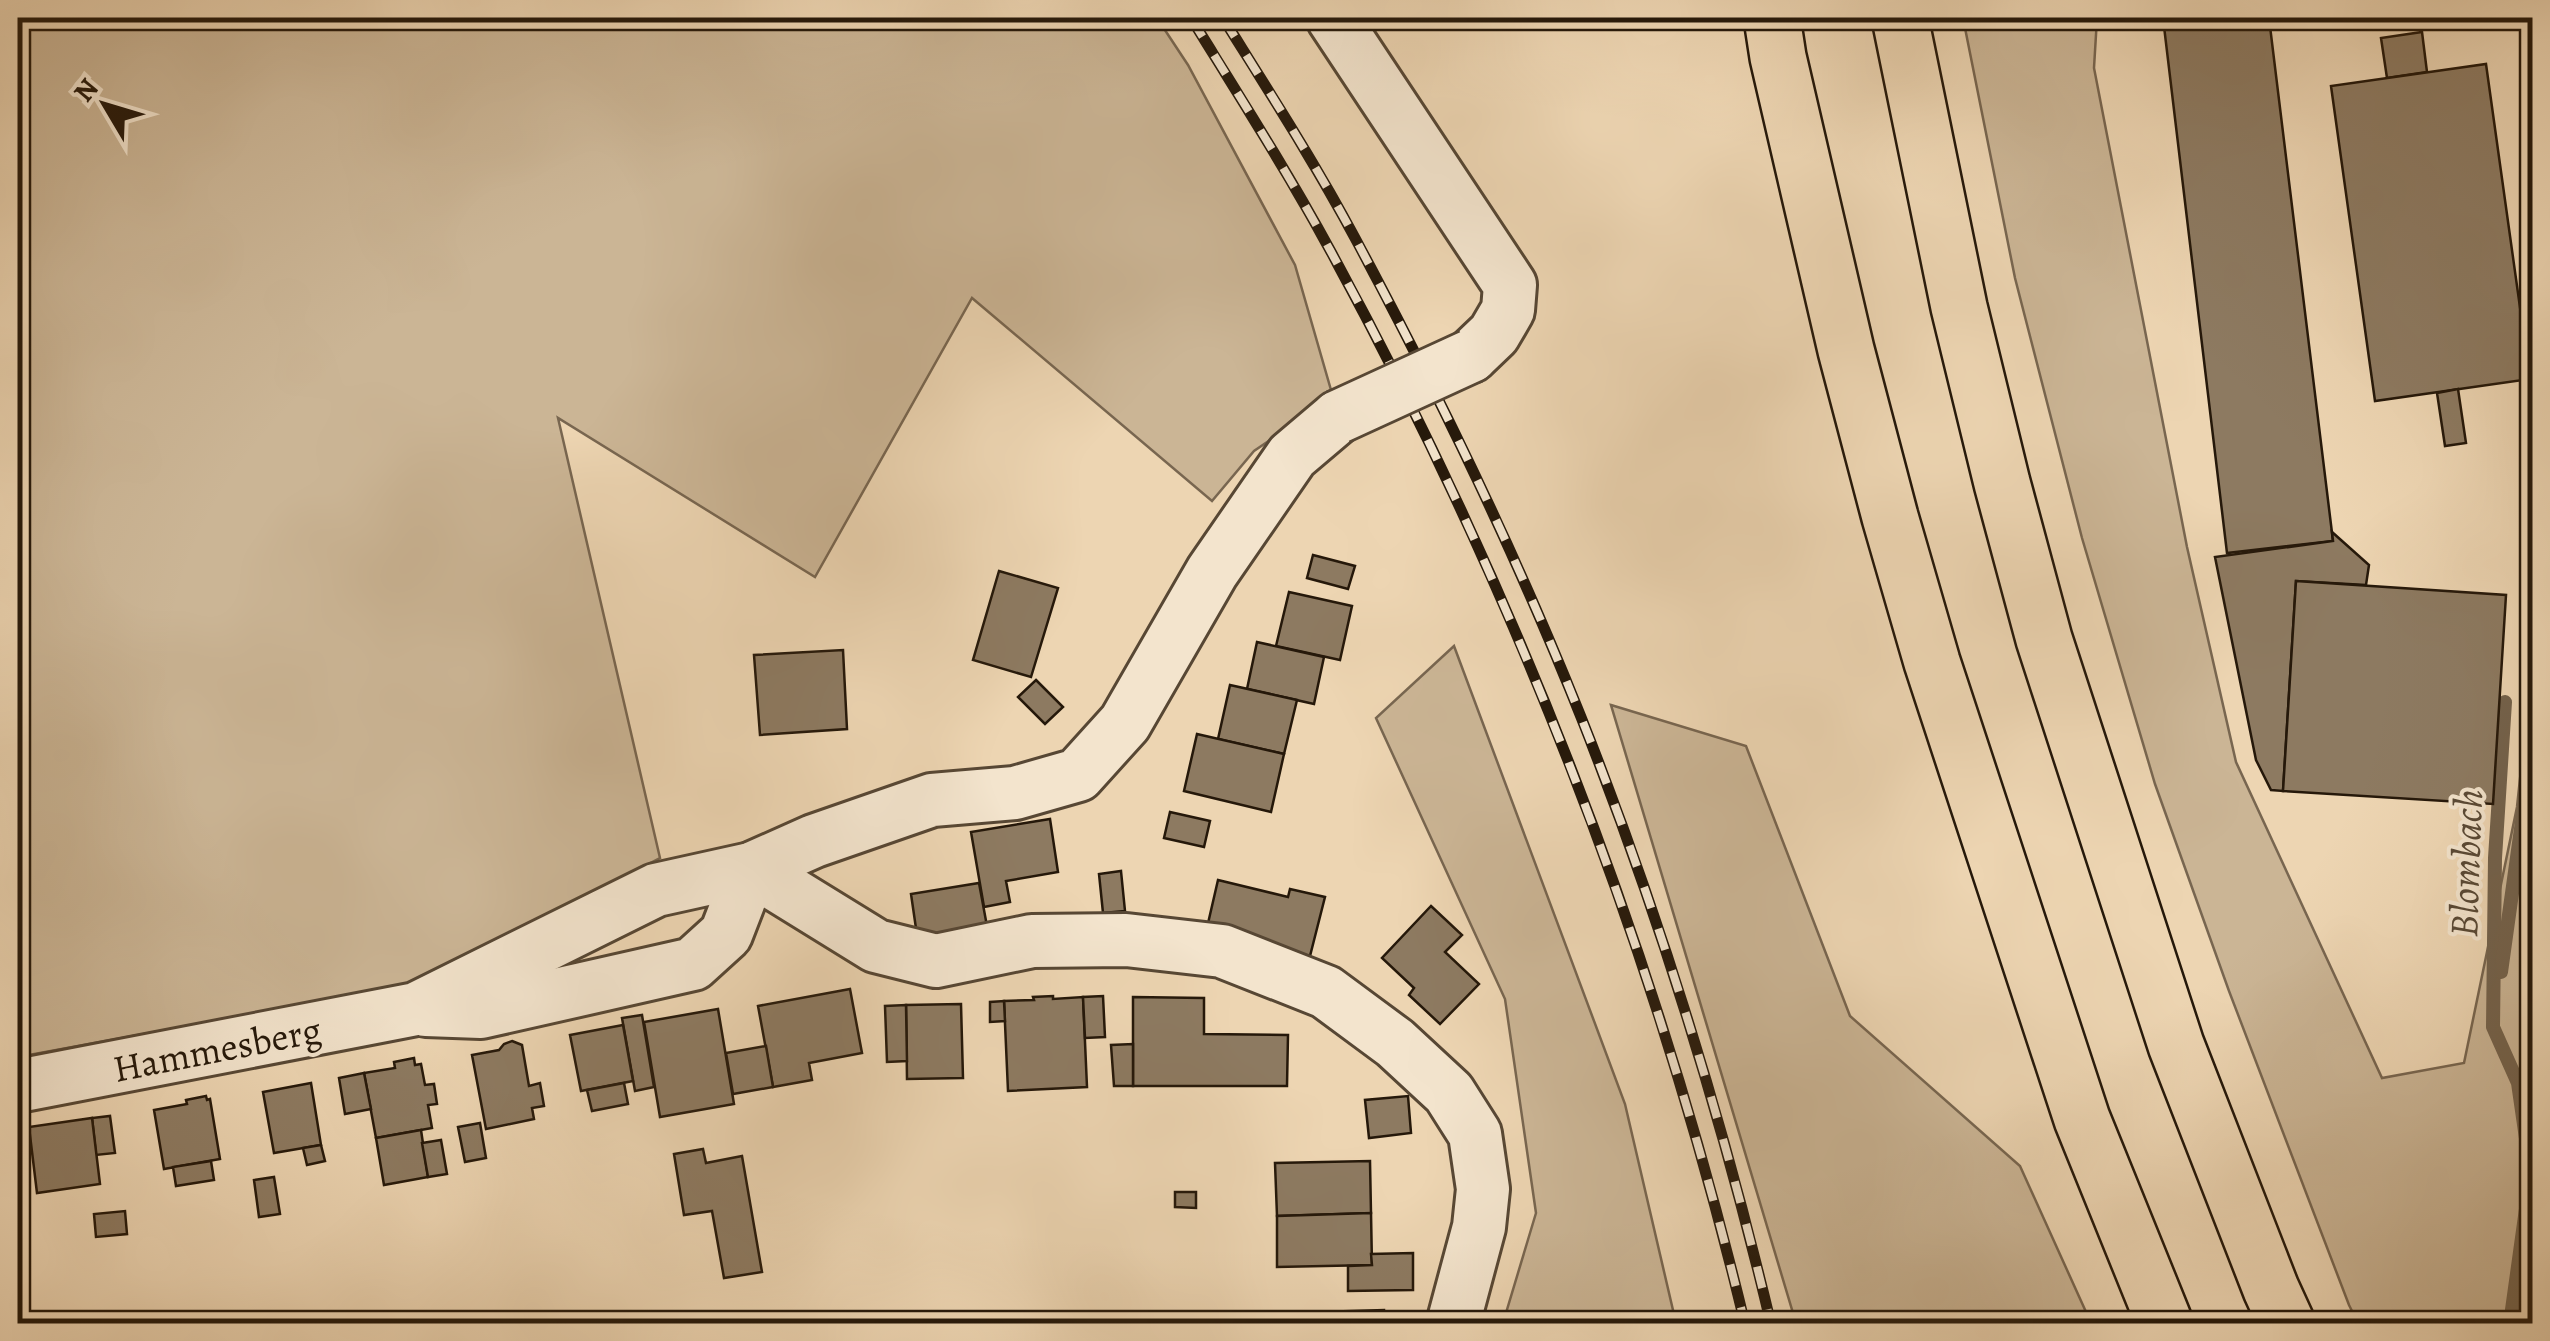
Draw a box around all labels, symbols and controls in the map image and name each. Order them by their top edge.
north arrow [55,55,155,155]
text: N [65,70,107,110]
water label: Blombach [2436,788,2496,938]
street label: Hammesberg [108,1003,326,1095]

